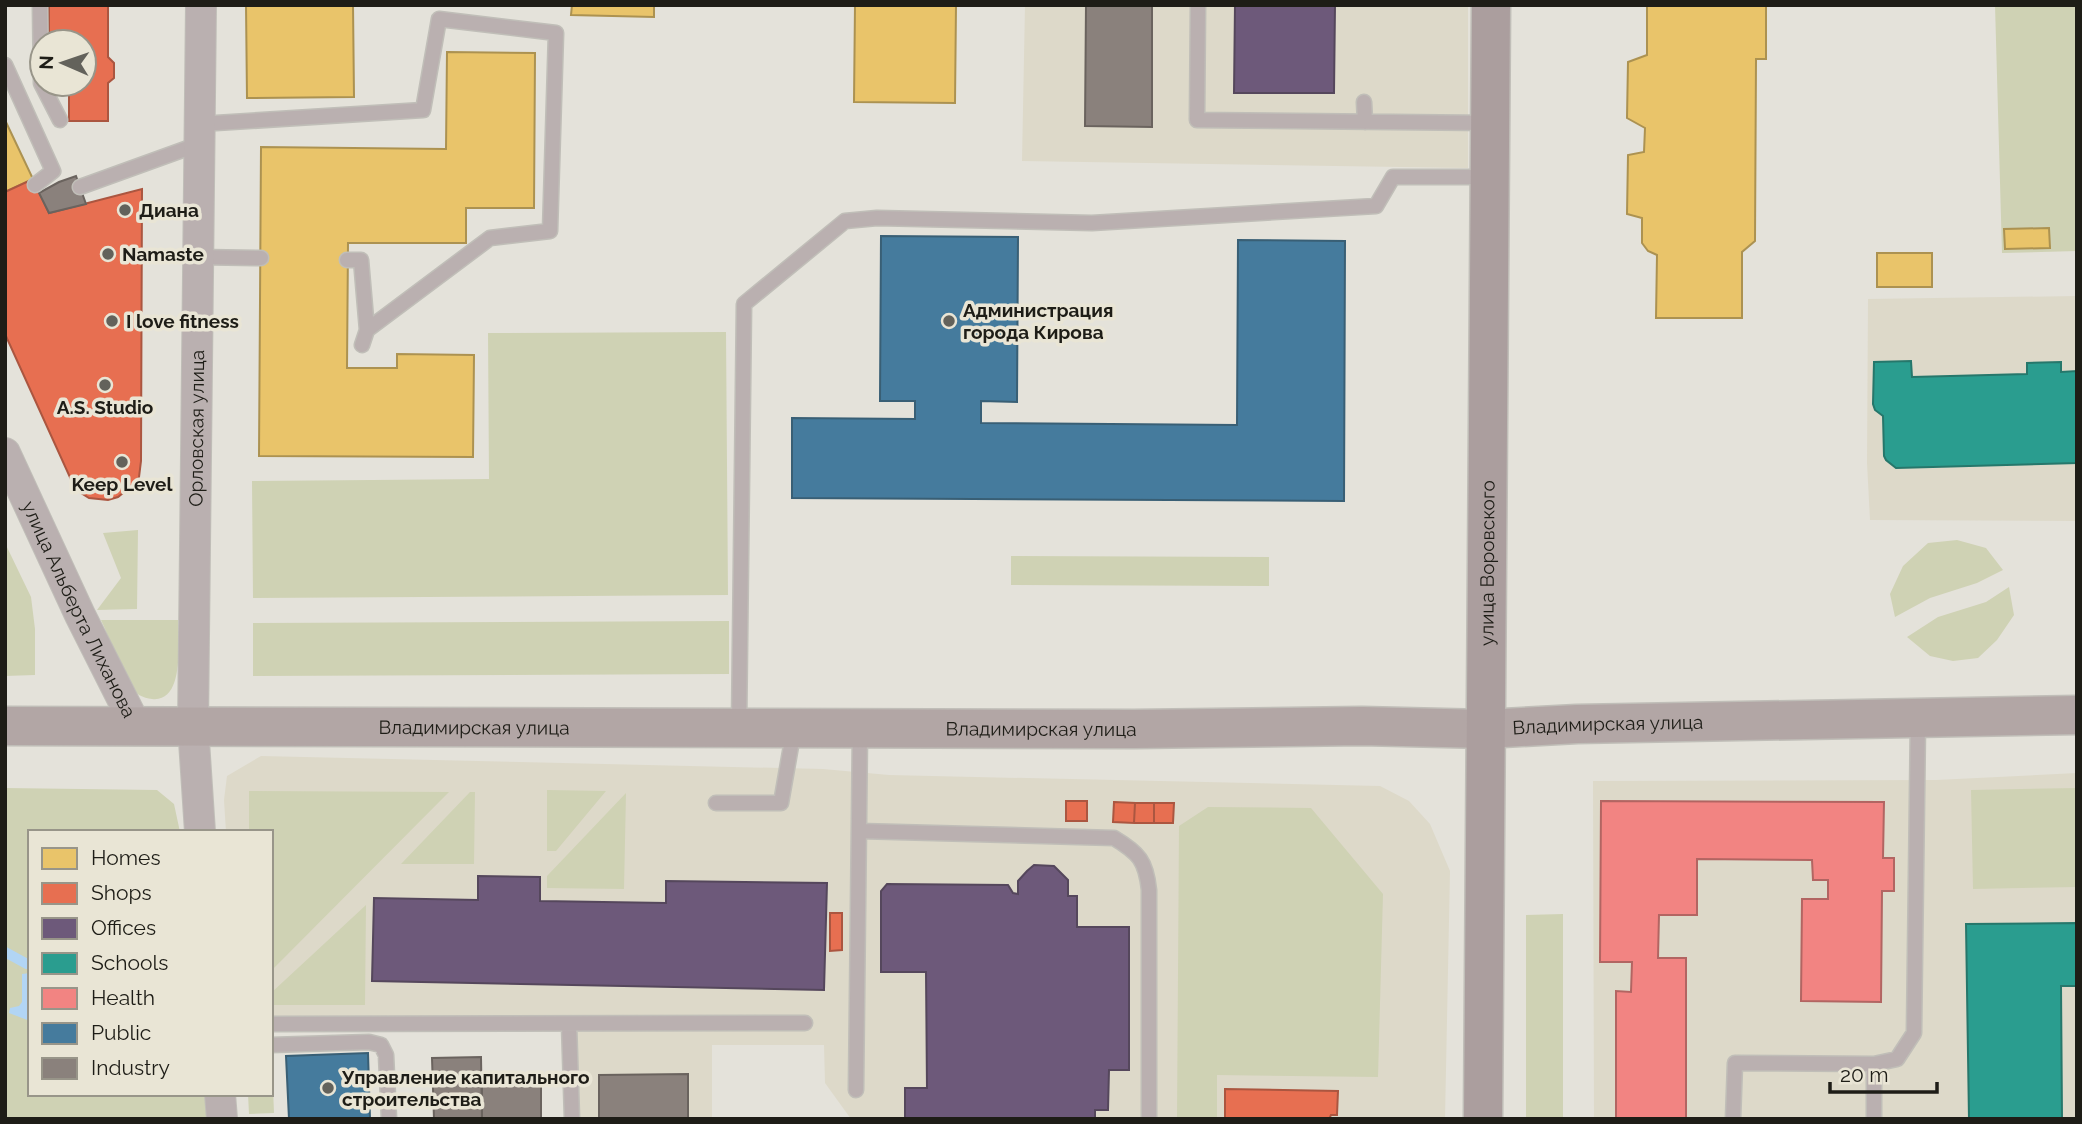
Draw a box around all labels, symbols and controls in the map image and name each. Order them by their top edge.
north arrow [28,28,98,98]
text: N [35,55,57,70]
place label: Диана [139,199,199,221]
marker: Диана [117,202,133,218]
place label: Namaste [122,243,204,265]
marker: Namaste [100,246,116,262]
place label: Администрация города Кирова [963,299,1113,343]
place label: I love fitness [126,310,239,332]
marker: I love fitness [104,313,120,329]
marker: Администрация города Кирова [941,313,957,329]
street label: Орловская улица [184,350,208,507]
marker: A.S. Studio [97,377,113,393]
place label: A.S. Studio [57,396,153,418]
marker: Keep Level [114,454,130,470]
place label: Keep Level [71,473,173,495]
street label: улица Воровского [1475,480,1499,646]
street label: улица Альберта Лиханова [18,498,141,721]
street label: Владимирская улица [1512,711,1704,738]
street label: Владимирская улица [378,716,570,739]
street label: Владимирская улица [945,717,1137,740]
legend [28,830,273,1096]
text: Homes [91,845,161,870]
text: Shops [91,880,152,905]
text: Offices [91,915,156,940]
text: Schools [91,950,168,975]
text: Health [91,985,155,1010]
text: Public [91,1020,151,1045]
scale bar [1830,1050,1937,1094]
text: Industry [91,1055,170,1080]
text: 20 m [1840,1062,1888,1087]
place label: Управление капитального строительства [341,1066,590,1110]
marker: Управление капитального строительства [320,1080,336,1096]

